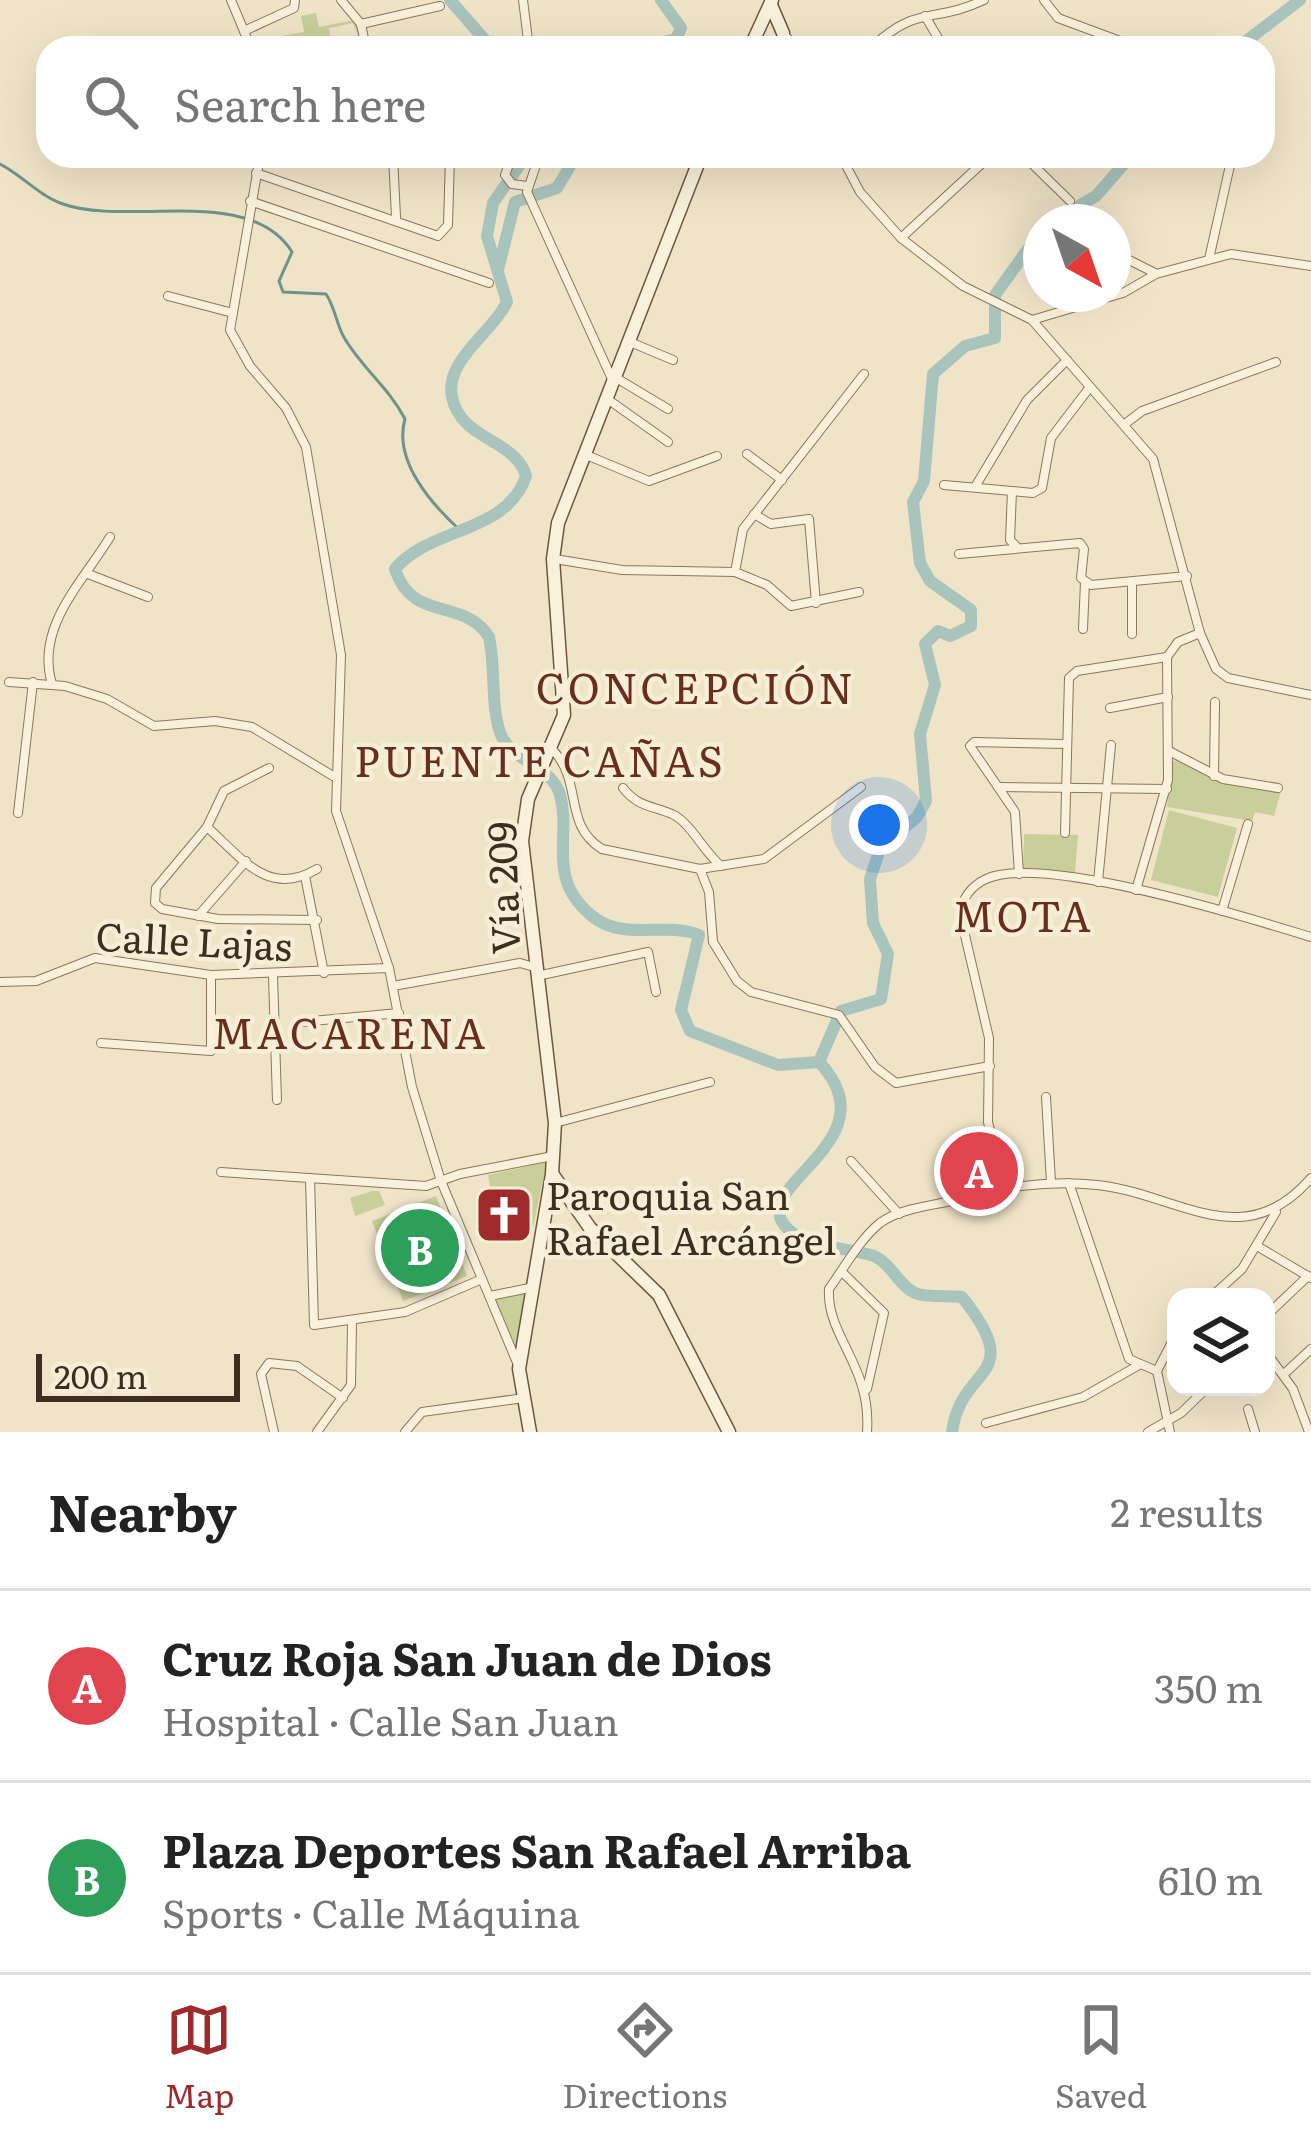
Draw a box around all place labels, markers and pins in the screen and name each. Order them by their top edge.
pin: A [940,1126,1018,1216]
place label: Paroquia San Rafael Arcángel [546,1164,836,1267]
church icon: Paroquia San Rafael Arcángel [473,1184,535,1246]
pin: B [381,1203,459,1293]

